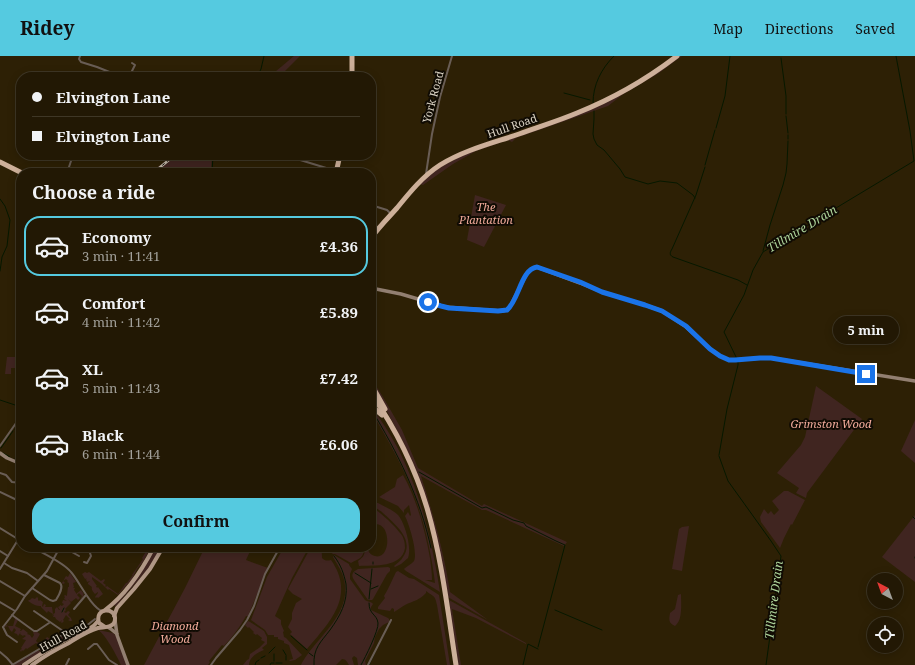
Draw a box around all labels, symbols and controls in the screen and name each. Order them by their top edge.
text: Ridey [20,15,74,41]
text: Map [713,19,743,38]
text: Directions [765,19,833,38]
text: Saved [855,19,895,38]
street label: York Road [418,69,447,126]
text: Elvington Lane [56,87,170,107]
street label: Hull Road [485,110,539,141]
text: Elvington Lane [56,126,170,146]
text: Choose a ride [32,180,155,204]
park label: The Plantation [458,199,513,227]
water label: Tillmire Drain [764,201,840,256]
text: Economy [82,227,151,247]
icon: car [34,228,70,264]
text: £4.36 [320,236,358,256]
text: 3 min · 11:41 [82,247,160,265]
text: Comfort [82,293,145,313]
route start [419,293,437,311]
icon: car [34,294,70,330]
text: £5.89 [320,302,358,322]
text: 4 min · 11:42 [82,313,160,331]
callout: 5 min [833,316,899,344]
text: 5 min [848,321,884,339]
text: XL [82,359,103,379]
icon: car [34,360,70,396]
route end [857,365,875,383]
text: £7.42 [320,368,358,388]
text: 5 min · 11:43 [82,379,160,397]
park label: Grimston Wood [791,416,872,431]
text: Black [82,425,124,445]
icon: car [34,426,70,462]
text: £6.06 [320,434,358,454]
text: 6 min · 11:44 [82,445,160,463]
button: Confirm [32,498,360,544]
water label: Tillmire Drain [760,560,787,640]
north arrow [867,573,903,609]
map controls [867,573,903,653]
street label: Hull Road [36,616,89,655]
button: locate [867,617,903,653]
park label: Diamond Wood [151,618,199,646]

